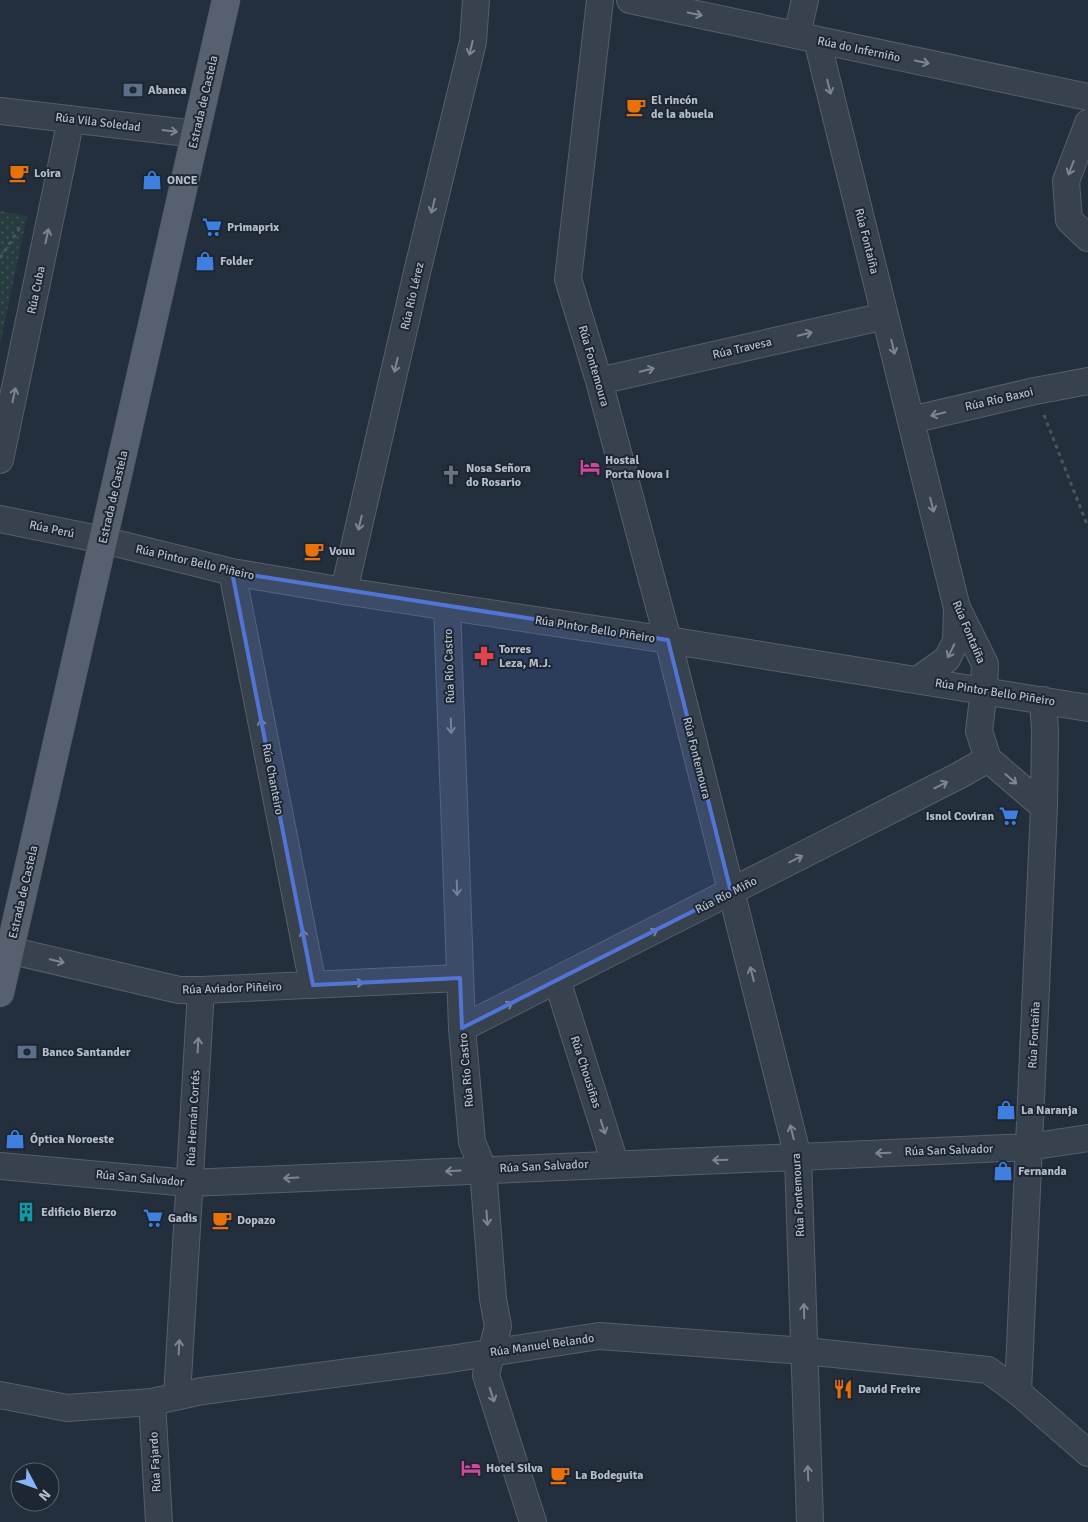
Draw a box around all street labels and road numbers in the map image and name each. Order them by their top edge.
street label: Rúa do Inferniño [816,33,902,66]
street label: Estrada de Castela [186,54,221,150]
street label: Rúa Vila Soledad [54,110,141,135]
street label: Rúa Fontaíña [851,207,882,276]
street label: Rúa Río Lérez [397,261,428,331]
street label: Rúa Cuba [24,265,49,315]
street label: Rúa Fontemoura [575,324,612,408]
street label: Rúa Travesa [711,334,773,363]
street label: Rúa Río Baxoi [963,384,1035,415]
street label: Estrada de Castela [96,449,131,545]
street label: Rúa Perú [28,517,76,542]
street label: Rúa Pintor Bello Piñeiro [134,542,256,583]
street label: Rúa Fontaíña [949,598,989,666]
street label: Rúa Pintor Bello Piñeiro [534,613,656,646]
street label: Rúa Río Castro [441,628,458,704]
street label: Rúa Pintor Bello Piñeiro [934,676,1056,709]
street label: Rúa Fontemoura [679,716,714,801]
street label: Rúa Chanteiro [258,742,287,816]
street label: Estrada de Castela [6,844,41,940]
street label: Rúa Río Miño [693,873,760,917]
street label: Rúa Aviador Piñeiro [182,979,282,998]
street label: Rúa Fontaíña [1025,1001,1044,1069]
street label: Rúa Río Castro [456,1032,477,1108]
street label: Rúa Chousiñas [567,1034,604,1110]
street label: Rúa Hernán Cortés [183,1070,204,1166]
street label: Rúa San Salvador [904,1141,994,1160]
street label: Rúa Fontemoura [789,1153,808,1237]
street label: Rúa San Salvador [499,1157,589,1176]
street label: Rúa San Salvador [95,1167,185,1190]
street label: Rúa Manuel Belando [489,1331,595,1360]
street label: Rúa Fajardo [146,1431,165,1493]

